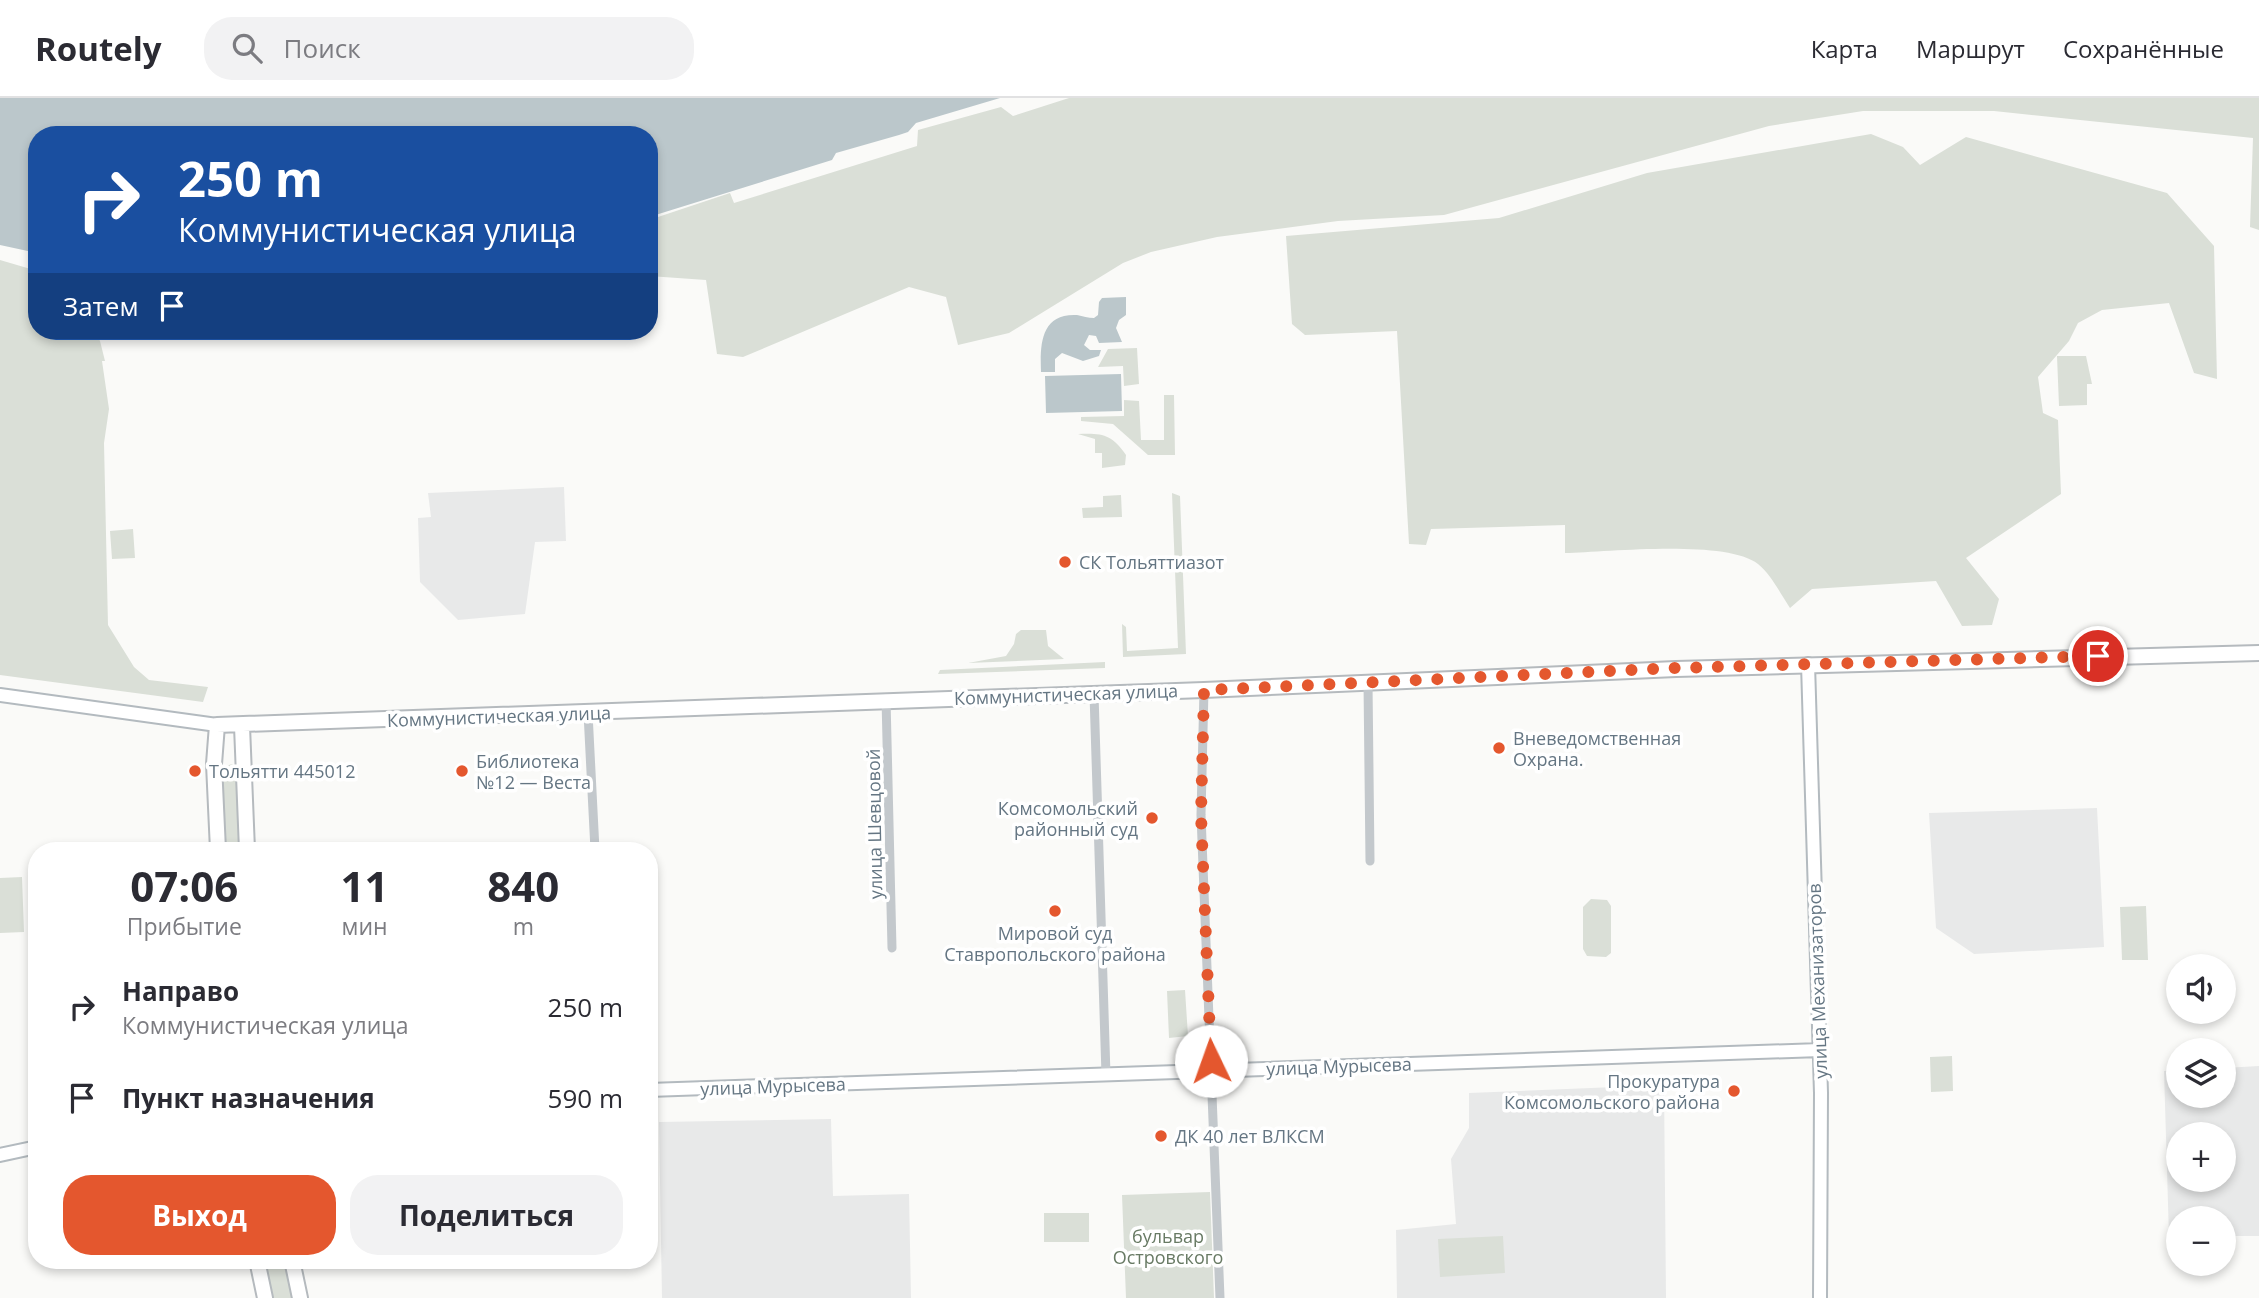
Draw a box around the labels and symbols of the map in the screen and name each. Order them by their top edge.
place label: СК Тольяттиазот [1079,550,1225,574]
marker: СК Тольяттиазот [1057,554,1073,570]
pin [2068,626,2128,686]
street label: Коммунистическая улица [954,678,1178,710]
street label: Коммунистическая улица [387,700,611,732]
place label: Вневедомственная Охрана. [1513,726,1681,771]
marker: Вневедомственная Охрана. [1491,740,1507,756]
place label: Библиотека №12 — Веста [476,749,591,794]
street label: улица Шевцовой [861,749,887,899]
place label: Тольятти 445012 [209,759,355,783]
marker: Тольятти 445012 [187,763,203,779]
marker: Библиотека №12 — Веста [454,763,470,779]
place label: Комсомольский районный суд [998,796,1138,841]
marker: Комсомольский районный суд [1144,810,1160,826]
street label: улица Механизаторов [1802,883,1832,1079]
marker: Мировой суд Ставропольского района [1047,903,1063,919]
place label: Мировой суд Ставропольского района [944,921,1166,966]
position arrow [1174,1024,1248,1098]
street label: улица Мурысева [1266,1051,1412,1081]
place label: Прокуратура Комсомольского района [1504,1069,1720,1114]
street label: улица Мурысева [700,1071,846,1101]
marker: Прокуратура Комсомольского района [1726,1083,1742,1099]
place label: ДК 40 лет ВЛКСМ [1175,1124,1325,1148]
marker: ДК 40 лет ВЛКСМ [1153,1128,1169,1144]
park label: бульвар Островского [1113,1224,1223,1269]

